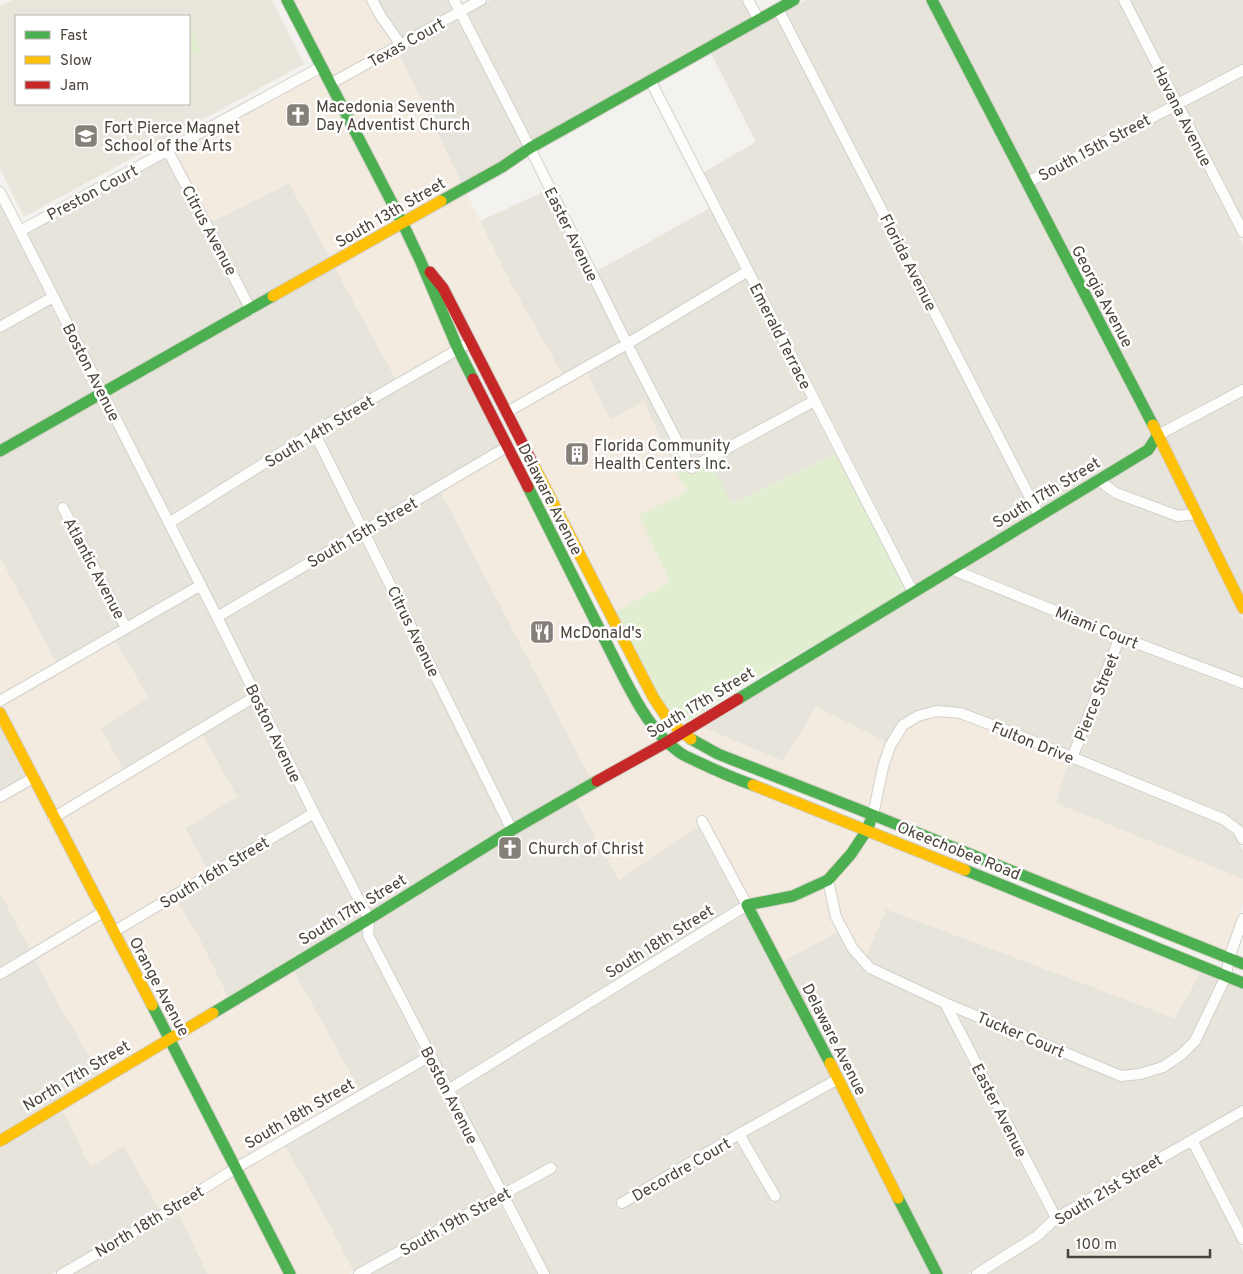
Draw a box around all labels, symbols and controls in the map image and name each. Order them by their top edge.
legend [15,15,190,105]
street label: Texas Court [365,15,449,73]
text: Fast [60,27,88,46]
text: Slow [60,52,92,71]
street label: Havana Avenue [1147,63,1215,170]
text: Jam [60,77,89,96]
place label: Macedonia Seventh Day Adventist Church [316,98,470,136]
church icon: Macedonia Seventh Day Adventist Church [285,102,311,128]
street label: South 15th Street [1035,111,1154,187]
place label: Fort Pierce Magnet School of the Arts [104,119,240,157]
school or university icon: Fort Pierce Magnet School of the Arts [73,123,99,149]
street label: Preston Court [44,161,142,226]
street label: South 13th Street [332,174,450,253]
street label: Citrus Avenue [176,183,240,279]
street label: Easter Avenue [539,184,602,285]
street label: Florida Avenue [874,211,940,315]
street label: Georgia Avenue [1066,243,1137,351]
street label: Emerald Terrace [744,280,815,393]
street label: Boston Avenue [57,321,123,425]
street label: South 14th Street [262,392,378,473]
place label: Florida Community Health Centers Inc. [594,437,730,475]
street label: Delaware Avenue [512,441,586,559]
building icon: Florida Community Health Centers Inc. [564,441,590,467]
street label: South 17th Street [990,454,1104,534]
street label: South 15th Street [304,494,422,573]
street label: Atlantic Avenue [58,515,128,623]
street label: Citrus Avenue [382,583,443,681]
street label: Miami Court [1052,603,1141,655]
restaurant icon: McDonald's [529,619,555,645]
place label: McDonald's [560,624,642,644]
street label: Pierce Street [1071,651,1125,745]
street label: South 17th Street [644,664,758,744]
street label: Boston Avenue [240,681,305,786]
street label: Fulton Drive [988,718,1076,769]
street label: Okeechobee Road [894,818,1023,886]
street label: South 16th Street [157,833,273,914]
church icon: Church of Christ [497,835,523,861]
place label: Church of Christ [528,840,644,860]
street label: South 17th Street [296,871,410,951]
street label: South 18th Street [602,901,718,984]
street label: Orange Avenue [124,934,193,1040]
street label: Delaware Avenue [796,981,870,1099]
street label: Tucker Court [973,1008,1067,1063]
street label: North 17th Street [20,1037,134,1117]
street label: Boston Avenue [415,1044,481,1148]
street label: Easter Avenue [966,1061,1030,1161]
street label: South 18th Street [241,1075,359,1154]
street label: Decordre Court [629,1134,735,1207]
street label: South 21st Street [1051,1151,1167,1231]
street label: North 18th Street [92,1182,208,1263]
street label: South 19th Street [397,1184,515,1262]
scale bar [1068,1226,1210,1258]
text: 100 m [1076,1236,1117,1255]

